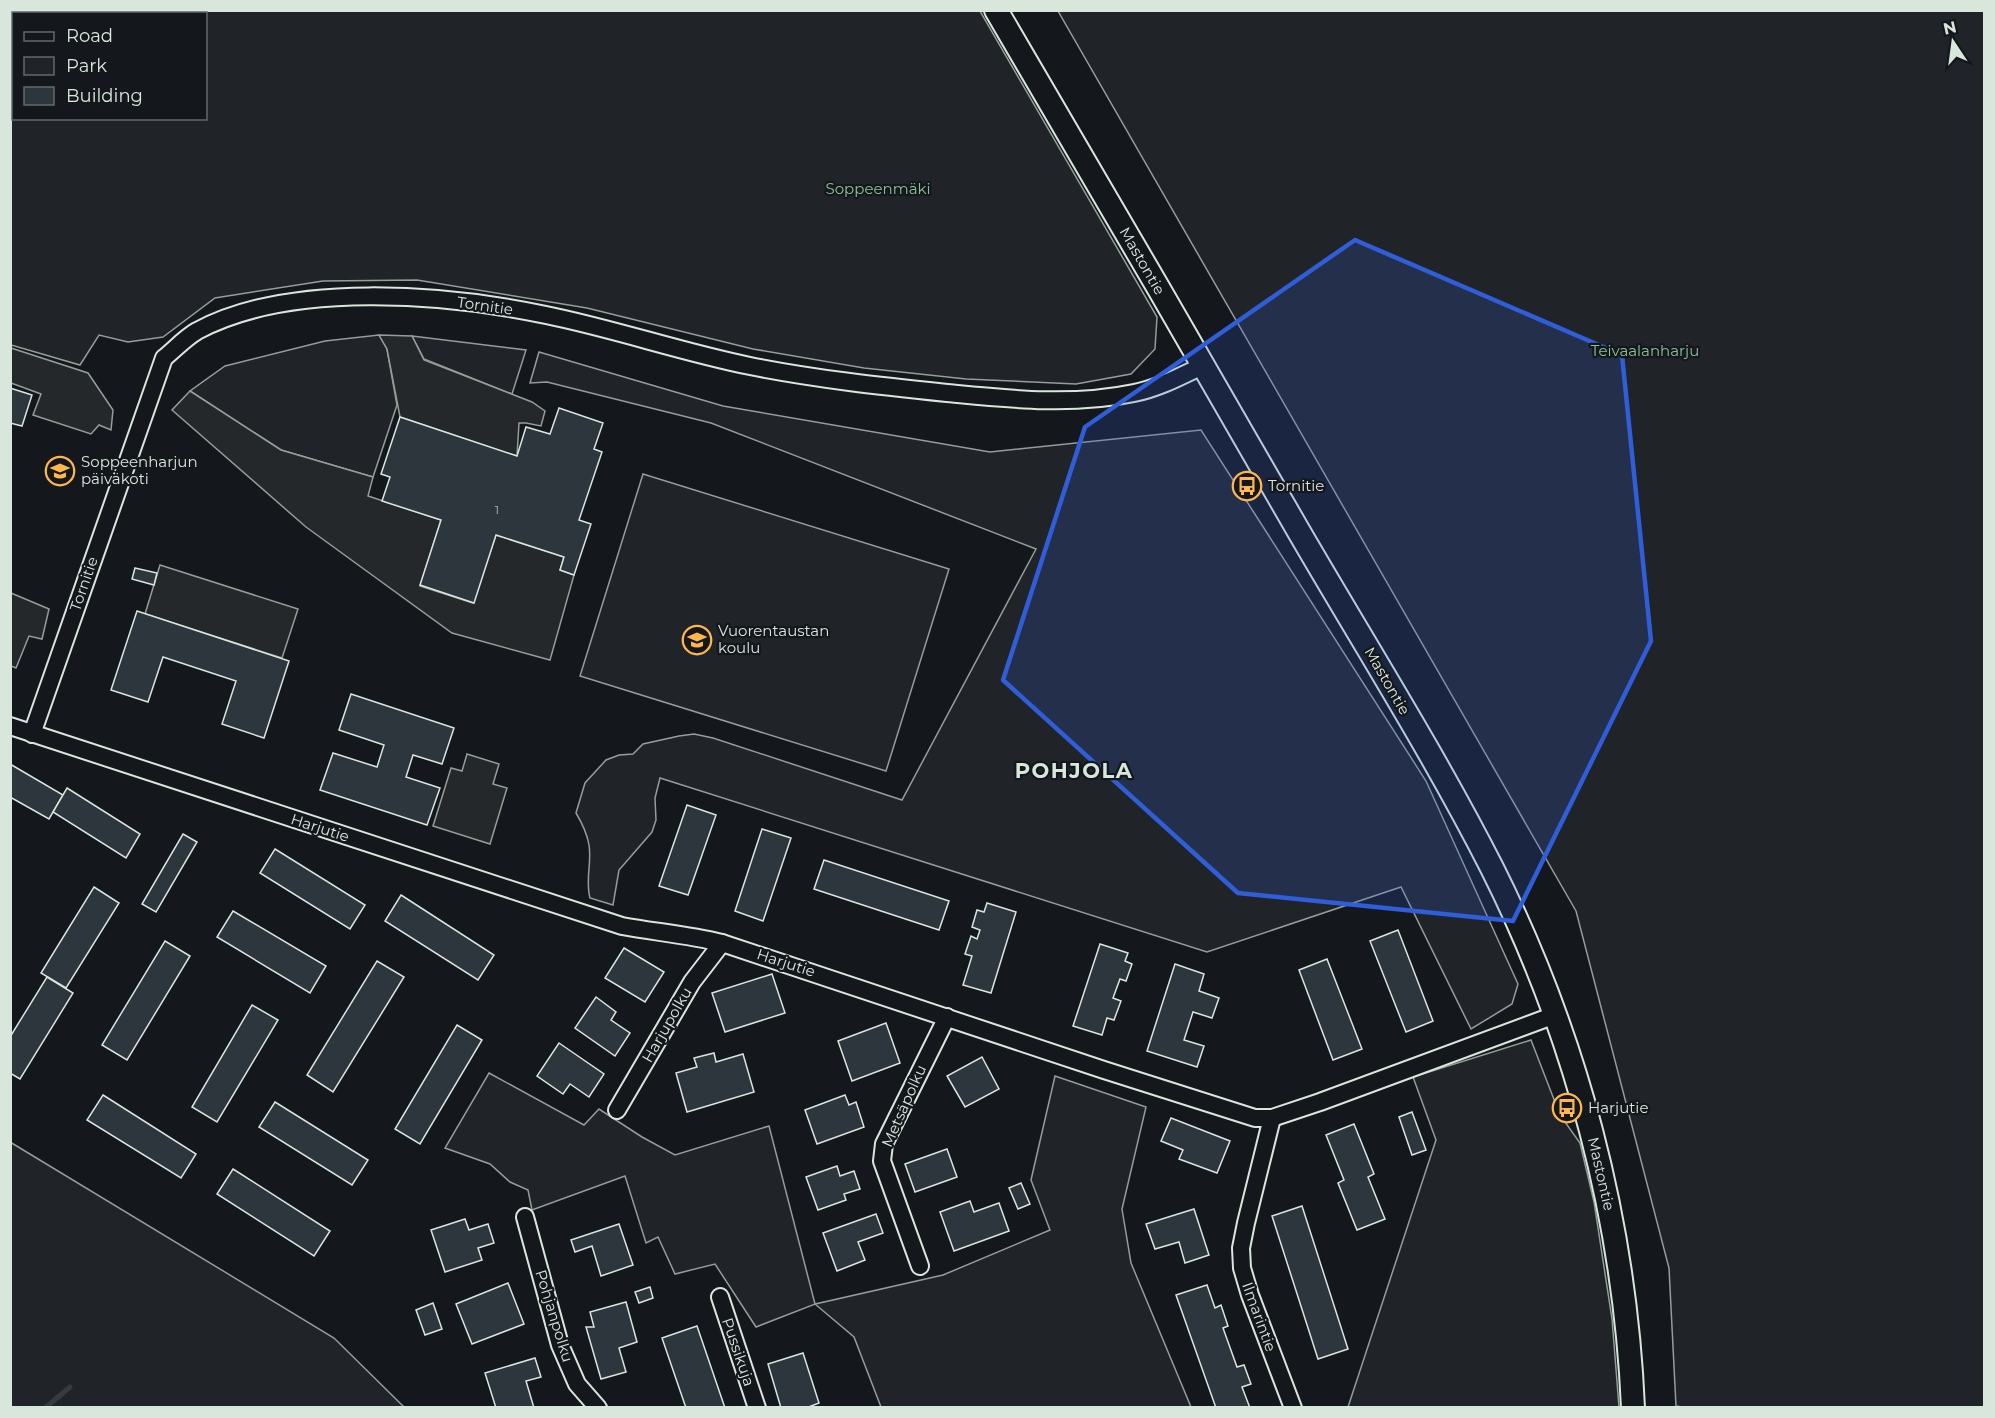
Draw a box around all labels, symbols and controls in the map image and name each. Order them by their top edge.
legend [12,12,207,120]
north arrow [1923,12,1983,72]
text: N [1941,17,1958,39]
text: Road [66,25,113,47]
text: Park [66,55,107,77]
text: Building [66,85,143,107]
park label: Soppeenmäki [825,179,931,198]
street label: Mastontie [1115,224,1169,298]
street label: Tornitie [456,292,514,319]
park label: Teivaalanharju [1591,341,1699,360]
place label: Soppeenharjun päiväkoti [81,452,198,488]
school or university icon: Soppeenharjun päiväkoti [44,455,76,487]
bus stop icon: Tornitie [1231,470,1263,502]
place label: Tornitie [1268,476,1324,495]
house number: 1 [495,502,499,517]
street label: Tornitie [65,554,102,614]
place label: Vuorentaustan koulu [718,621,829,657]
school or university icon: Vuorentaustan koulu [681,624,713,656]
street label: Mastontie [1360,644,1414,718]
district label: POHJOLA [1015,758,1133,783]
street label: Harjutie [288,809,352,846]
street label: Harjutie [754,944,818,981]
street label: Harjupolku [637,984,696,1066]
street label: Metsäpolku [877,1062,930,1150]
bus stop icon: Harjutie [1551,1092,1583,1124]
place label: Harjutie [1588,1098,1648,1117]
street label: Mastontie [1584,1135,1619,1213]
street label: Pohjanpolku [531,1267,578,1364]
street label: Ilmarintie [1238,1279,1281,1354]
street label: Pussikuja [718,1315,759,1389]

